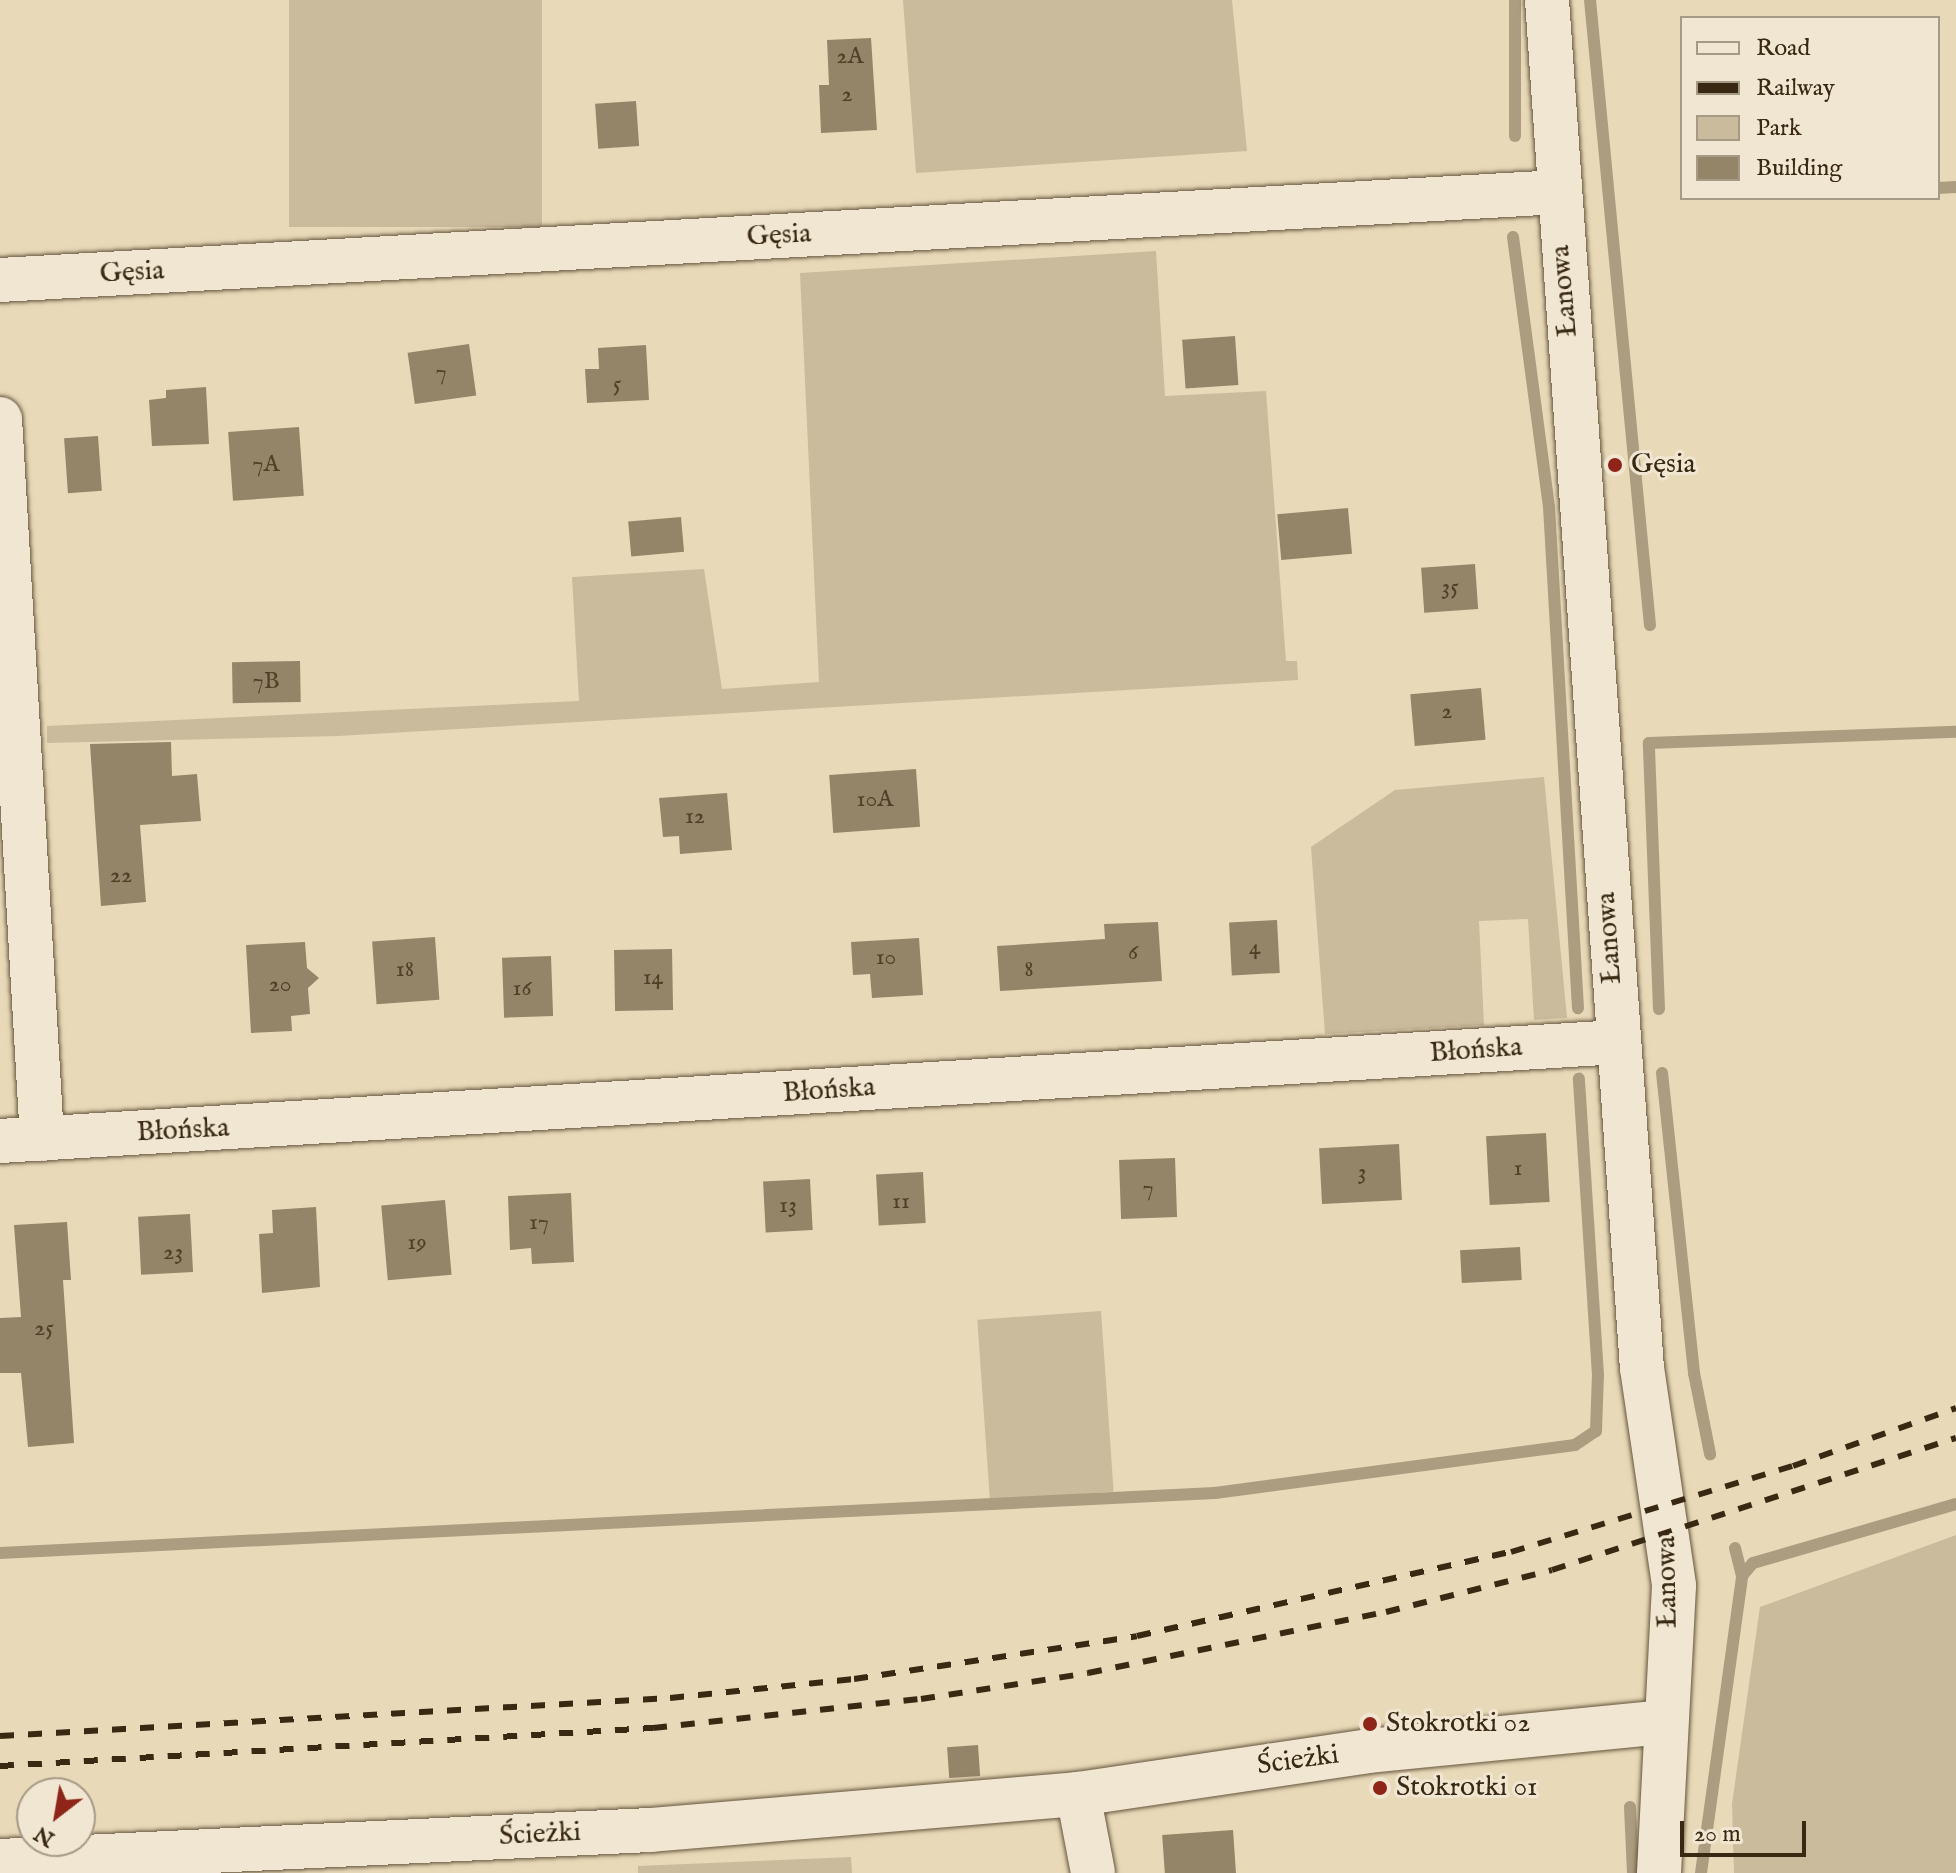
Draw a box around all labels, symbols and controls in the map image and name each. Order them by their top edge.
legend [1680,16,1940,200]
text: Road [1756,33,1810,64]
house number: 2A [836,43,864,71]
text: Railway [1756,73,1835,104]
house number: 2 [841,81,853,109]
text: Park [1756,113,1802,144]
text: Building [1756,153,1842,184]
street label: Gęsia [746,218,812,254]
street label: Łanowa [1544,244,1586,338]
street label: Gęsia [99,255,165,291]
house number: 7 [435,359,447,387]
house number: 5 [613,371,621,399]
place label: Gęsia [1631,448,1696,482]
house number: 7A [252,451,280,479]
marker: Gęsia [1606,456,1624,474]
house number: 35 [1441,574,1459,602]
house number: 7B [252,668,280,696]
house number: 2 [1441,698,1453,726]
house number: 10A [857,786,893,814]
house number: 12 [685,803,705,831]
house number: 22 [110,862,132,890]
street label: Łanowa [1590,891,1630,985]
house number: 4 [1249,934,1261,962]
house number: 6 [1128,939,1138,967]
house number: 10 [876,944,896,972]
house number: 18 [396,956,414,984]
house number: 8 [1024,956,1034,984]
house number: 14 [643,964,663,992]
house number: 20 [268,971,292,999]
house number: 16 [512,975,532,1003]
street label: Błońska [1429,1031,1523,1071]
street label: Błońska [782,1071,876,1111]
street label: Błońska [136,1112,230,1150]
house number: 1 [1514,1155,1522,1183]
house number: 3 [1358,1159,1366,1187]
house number: 7 [1142,1175,1154,1203]
house number: 11 [892,1188,910,1216]
house number: 13 [779,1192,797,1220]
house number: 17 [529,1209,549,1237]
house number: 19 [407,1229,427,1257]
house number: 23 [163,1239,183,1267]
house number: 25 [34,1315,54,1343]
street label: Łanowa [1650,1536,1686,1628]
place label: Stokrotki 02 [1386,1707,1530,1741]
marker: Stokrotki 02 [1361,1715,1379,1733]
street label: Ścieżki [1255,1739,1341,1783]
place label: Stokrotki 01 [1396,1771,1537,1805]
north arrow [16,1777,96,1857]
marker: Stokrotki 01 [1371,1779,1389,1797]
scale bar [1684,1805,1810,1855]
street label: Ścieżki [498,1816,582,1854]
text: N [29,1819,60,1853]
text: 20 m [1694,1819,1741,1850]

